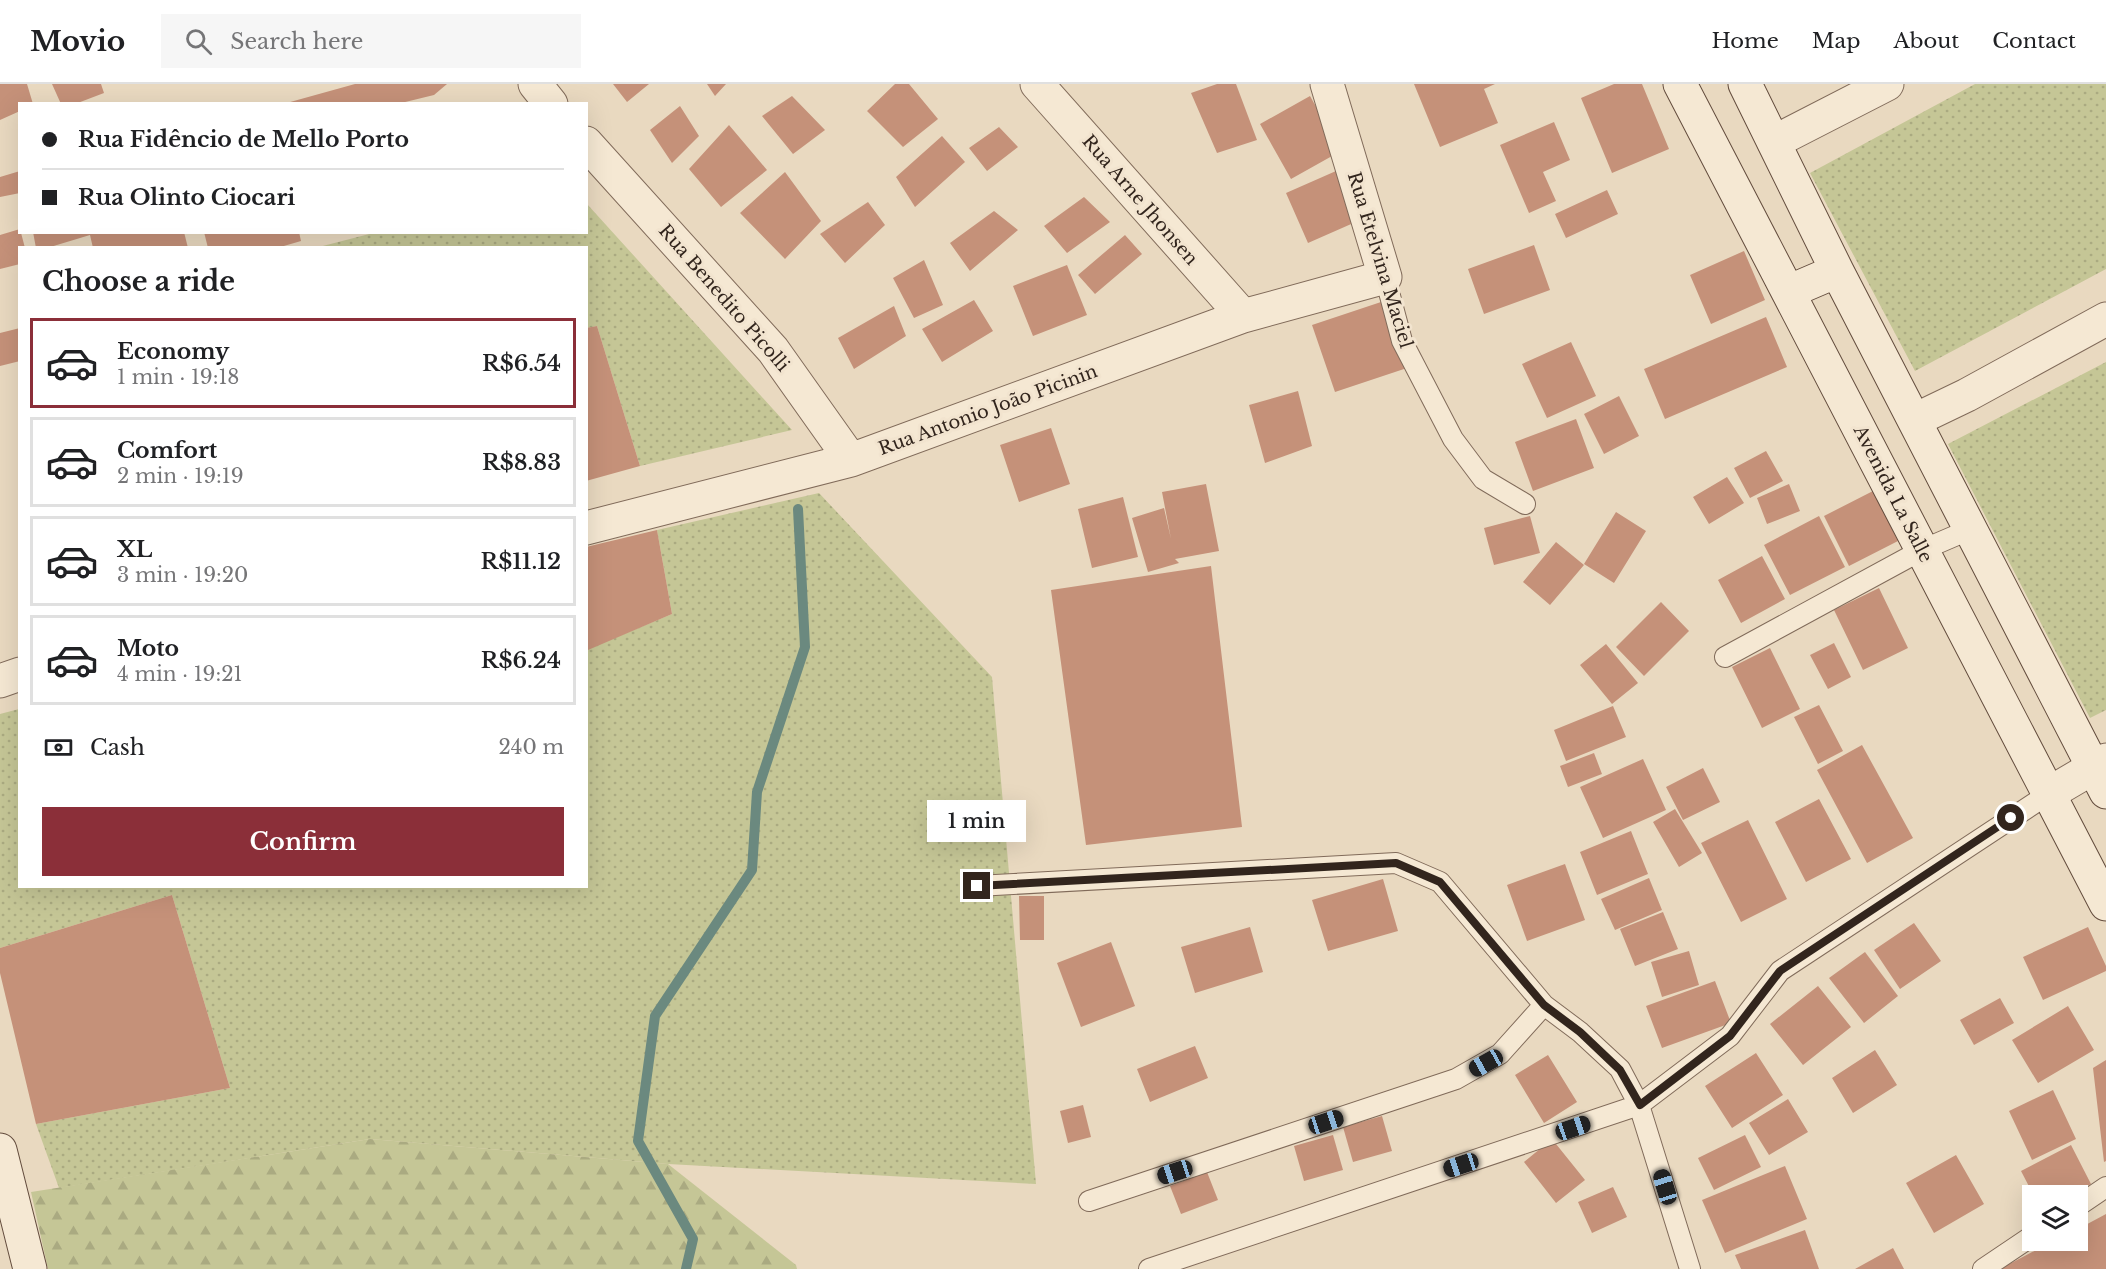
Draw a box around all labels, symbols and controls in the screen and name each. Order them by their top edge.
search box [161,14,581,68]
text: Movio [30,24,125,59]
icon: search [182,25,215,58]
text: Search here [230,28,363,55]
text: Home [1712,28,1779,54]
text: Map [1812,28,1860,54]
text: About [1893,28,1959,54]
text: Contact [1992,28,2076,54]
text: Rua Fidêncio de Mello Porto [78,126,409,153]
street label: Rua Arne Jhonsen [1077,130,1203,270]
street label: Rua Etelvina Maciel [1343,169,1417,351]
text: Rua Olinto Ciocari [78,184,295,211]
street label: Rua Benedito Picolli [654,220,794,376]
text: Choose a ride [42,265,235,298]
icon: car [45,336,99,390]
text: Economy [117,338,229,365]
text: R$6.54 [482,350,561,377]
street label: Rua Antonio João Picinin [876,360,1100,460]
text: 1 min · 19:18 [117,365,239,389]
street label: Avenida La Salle [1848,421,1937,566]
icon: car [45,435,99,489]
text: Comfort [117,437,217,464]
text: R$8.83 [482,449,561,476]
text: 2 min · 19:19 [117,464,244,488]
icon: car [45,534,99,588]
text: XL [117,536,152,563]
text: R$11.12 [480,548,561,575]
text: 3 min · 19:20 [117,563,248,587]
icon: car [45,633,99,687]
text: Moto [117,635,179,662]
text: R$6.24 [481,647,561,674]
text: 4 min · 19:21 [117,662,242,686]
icon: cash [42,731,75,764]
text: Cash [90,734,145,761]
text: 240 m [499,735,564,759]
callout: 1 min [928,799,1026,841]
route start [1997,804,2024,831]
button: Confirm [42,807,564,876]
text: 1 min [948,809,1005,833]
route end [963,872,990,899]
car [1466,1046,1506,1080]
car [1306,1108,1346,1136]
car [1553,1114,1593,1142]
car [1441,1151,1481,1179]
car [1155,1158,1195,1186]
car [1651,1167,1679,1207]
map controls [2022,1185,2088,1251]
button: layers [2022,1185,2088,1251]

